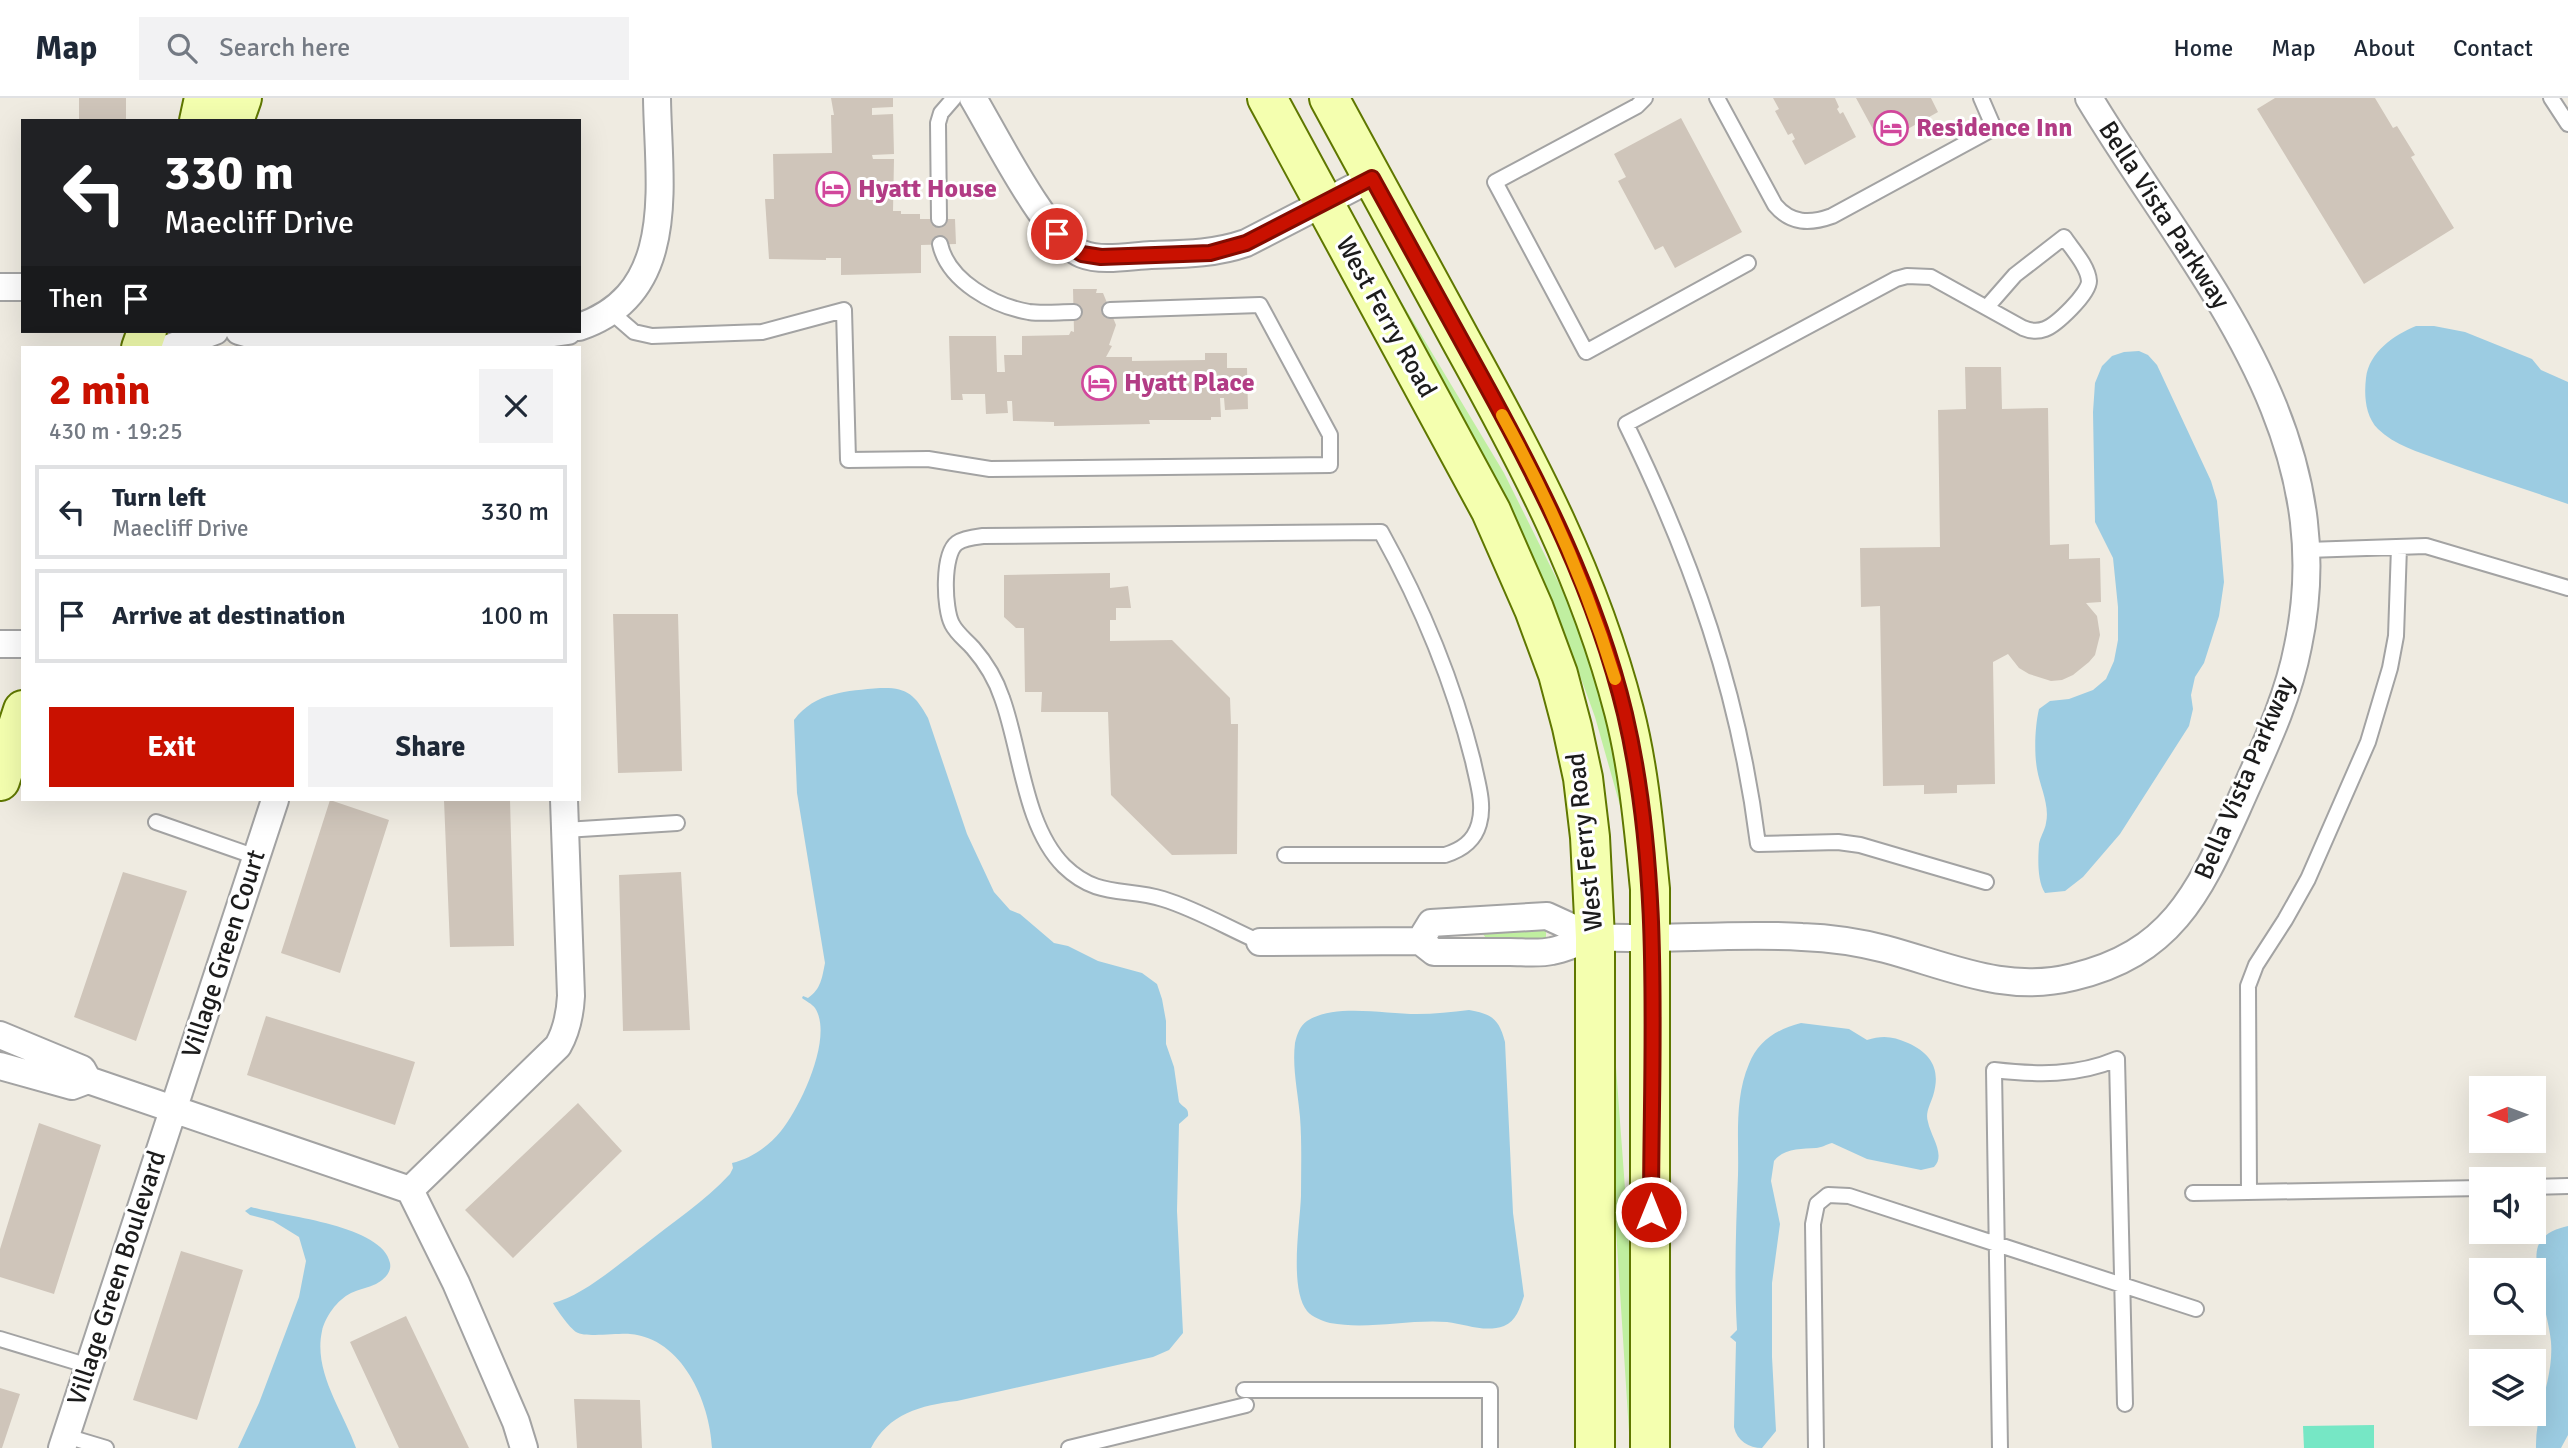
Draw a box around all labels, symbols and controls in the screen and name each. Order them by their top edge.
search box [139,17,629,80]
text: Map [35,28,97,69]
icon: search [163,29,201,67]
text: Search here [219,32,350,64]
text: Home [2173,33,2233,63]
text: Map [2271,33,2316,63]
text: About [2354,33,2415,63]
text: Contact [2453,33,2533,63]
hotel icon: Residence Inn [1872,109,1910,147]
place label: Residence Inn [1916,112,2072,144]
street label: Bella Vista Parkway [2091,115,2237,315]
text: 330 m [164,143,294,203]
icon: left [49,147,140,238]
hotel icon: Hyatt House [814,170,852,208]
place label: Hyatt House [858,173,997,205]
text: Maecliff Drive [164,203,354,242]
pin [1027,204,1087,264]
icon: arrive [1038,215,1076,253]
street label: West Ferry Road [1329,231,1443,403]
icon: arrive [117,280,155,318]
text: Then [49,283,103,315]
hotel icon: Hyatt Place [1080,364,1118,402]
text: 2 min [49,365,150,416]
place label: Hyatt Place [1124,367,1255,399]
button: close [479,369,553,443]
text: 430 m · 19:25 [49,417,183,446]
text: Turn left [112,482,206,514]
icon: left [53,493,91,531]
text: 330 m [480,496,549,528]
text: Maecliff Drive [112,514,249,543]
icon: arrive [53,597,91,635]
text: Arrive at destination [112,600,345,632]
text: 100 m [480,600,549,632]
street label: Bella Vista Parkway [2188,672,2302,884]
button: Exit [49,707,294,787]
button: Share [308,707,553,787]
street label: West Ferry Road [1560,751,1610,933]
street label: Village Green Court [175,846,273,1062]
north arrow [2469,1076,2546,1153]
map controls [2469,1076,2546,1426]
street label: Village Green Boulevard [61,1147,173,1409]
button: sound [2469,1167,2546,1244]
position arrow [1614,1175,1688,1249]
button: search [2469,1258,2546,1335]
button: layers [2469,1349,2546,1426]

